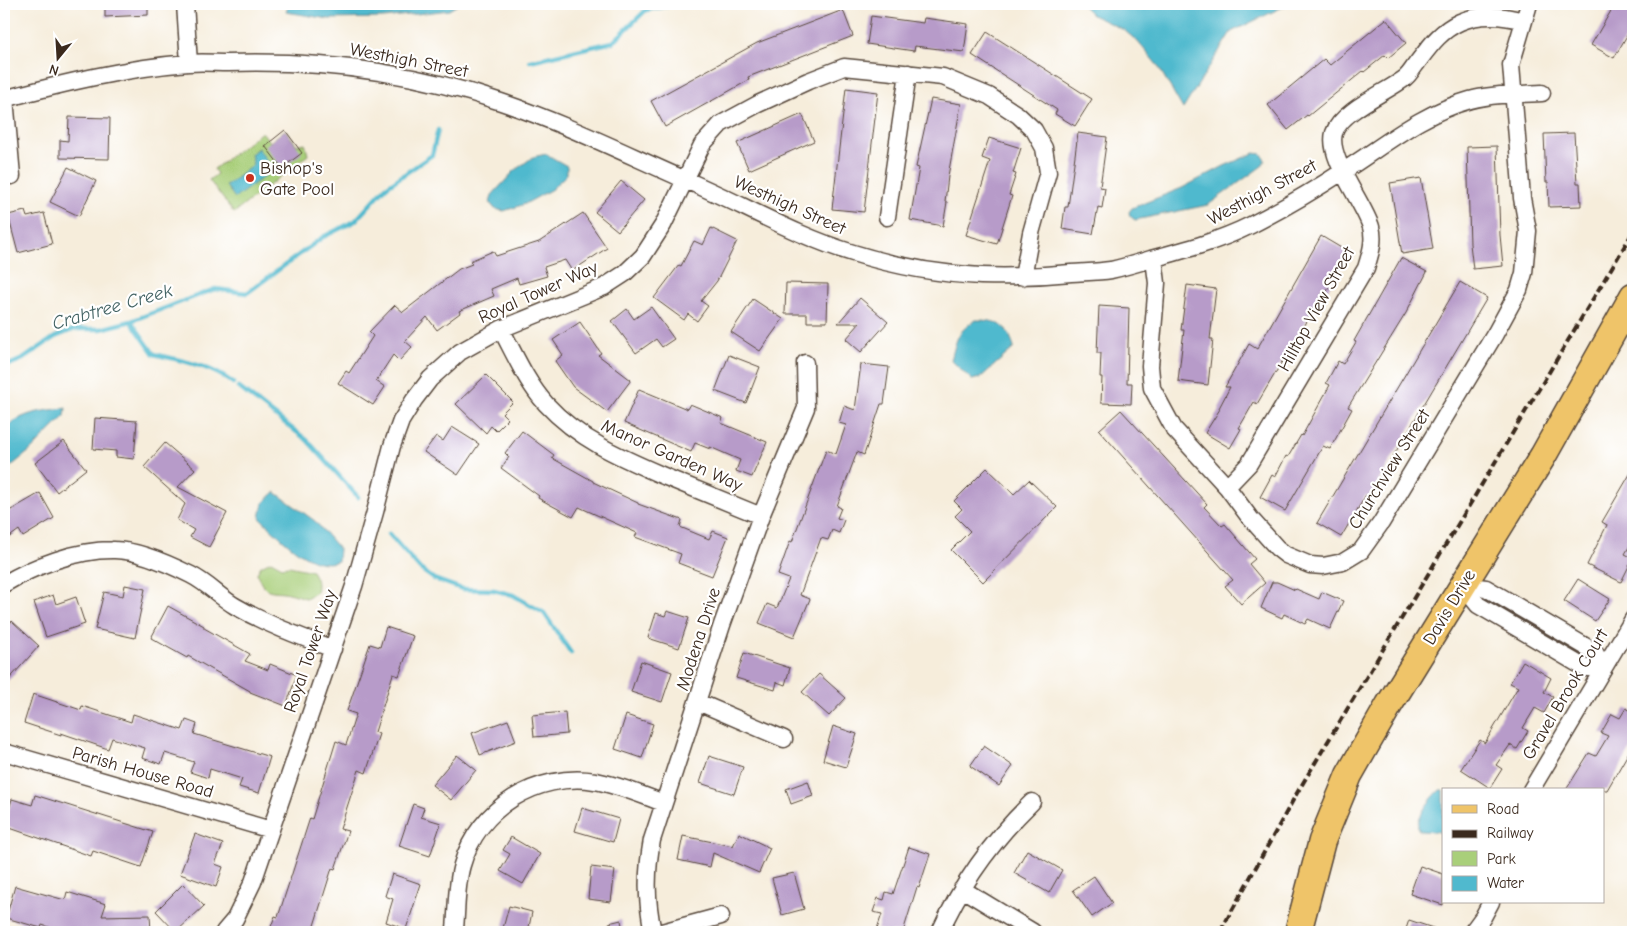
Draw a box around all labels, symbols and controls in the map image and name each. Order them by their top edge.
north arrow [32,32,82,82]
street label: Westhigh Street [348,39,471,82]
text: N [47,60,61,79]
street label: Westhigh Street [1204,155,1321,230]
place label: Bishop's Gate Pool [260,158,334,200]
street label: Westhigh Street [731,171,850,240]
marker: Bishop's Gate Pool [244,172,256,184]
street label: Hilltop View Street [1273,242,1360,375]
street label: Royal Tower Way [475,256,602,328]
water label: Crabtree Creek [50,279,176,335]
street label: Churchview Street [1344,405,1435,533]
street label: Manor Garden Way [598,415,746,496]
street label: Davis Drive [1419,566,1480,649]
street label: Modena Drive [672,585,725,693]
street label: Royal Tower Way [280,586,342,715]
street label: Gravel Brook Court [1518,624,1613,764]
street label: Parish House Road [70,742,216,803]
legend [1442,788,1604,904]
text: Road [1487,800,1519,818]
text: Railway [1487,824,1534,842]
text: Park [1487,850,1516,868]
text: Water [1487,874,1524,892]

